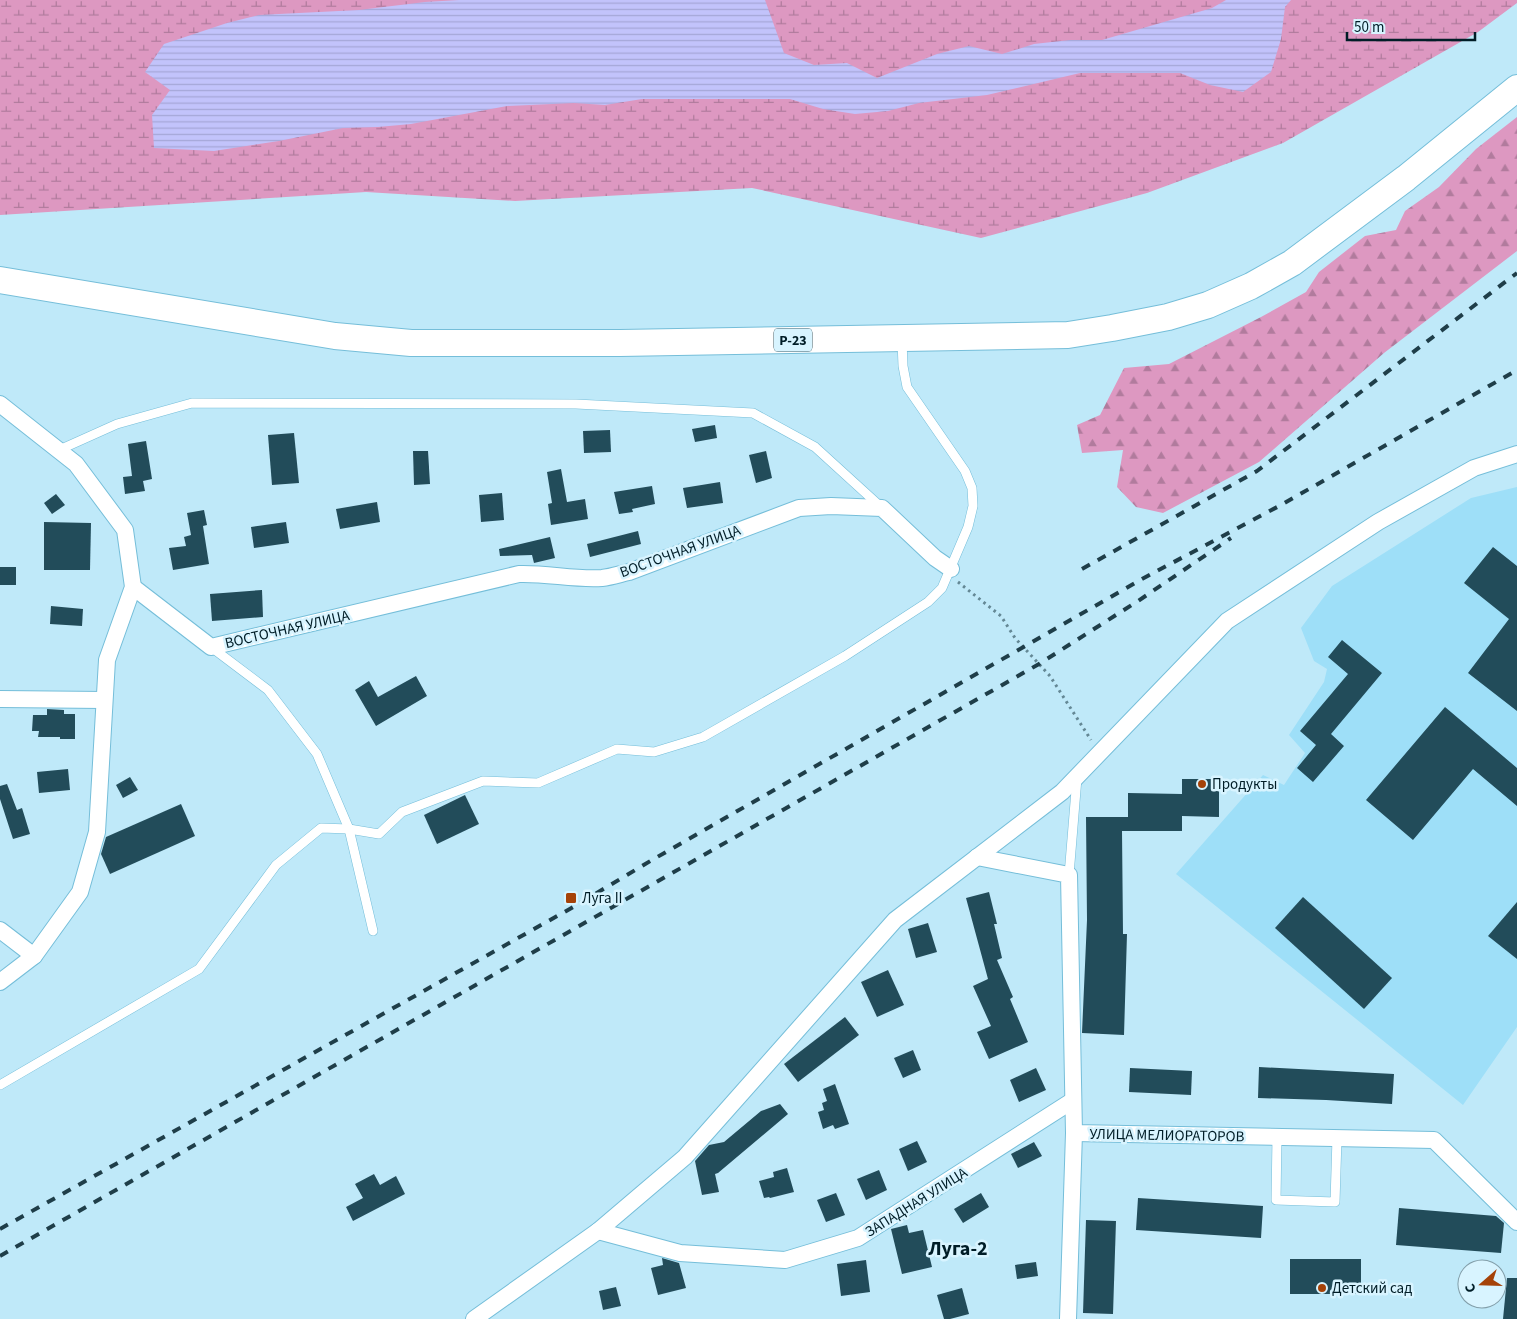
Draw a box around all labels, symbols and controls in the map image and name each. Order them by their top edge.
scale bar [1347,10,1474,42]
text: 50 m [1354,17,1384,38]
road number: Р-23 [774,328,812,352]
street label: ВОСТОЧНАЯ УЛИЦА [617,520,744,583]
street label: ВОСТОЧНАЯ УЛИЦА [223,605,352,654]
place label: Продукты [1212,774,1277,795]
marker: Продукты [1196,778,1208,790]
place label: Луга II [582,888,623,909]
marker: Луга II [564,891,578,905]
street label: УЛИЦА МЕЛИОРАТОРОВ [1089,1124,1245,1147]
street label: ЗАПАДНАЯ УЛИЦА [861,1162,972,1242]
district label: Луга-2 [927,1235,988,1263]
north arrow [1457,1259,1507,1309]
place label: Детский сад [1332,1278,1412,1299]
text: С [1460,1281,1482,1295]
marker: Детский сад [1316,1282,1328,1294]

